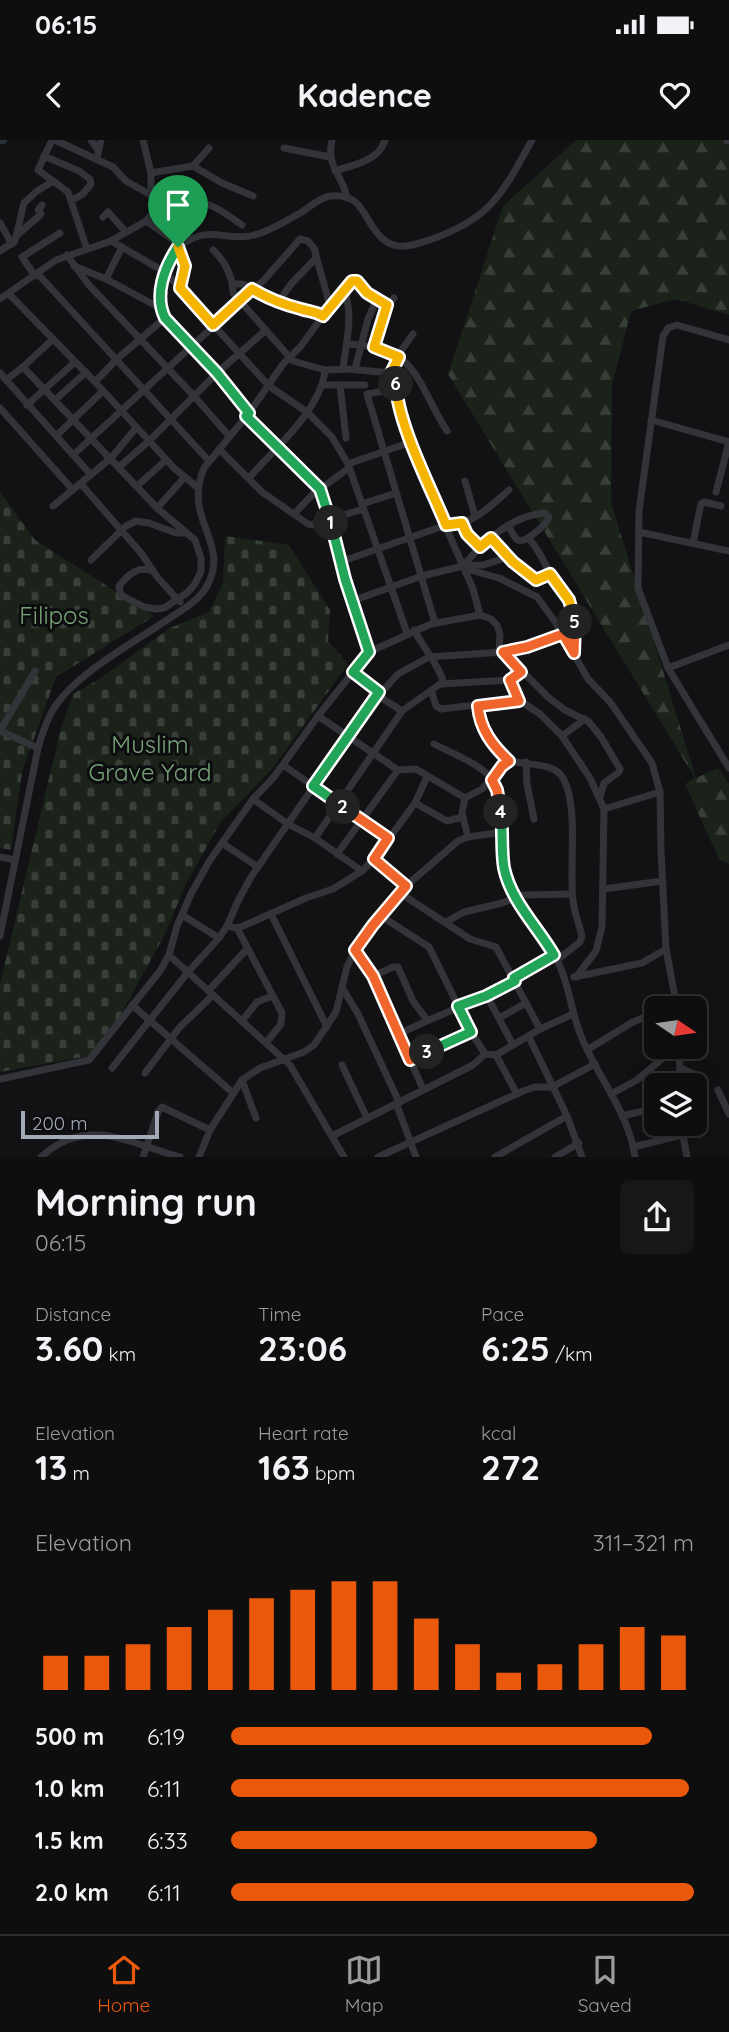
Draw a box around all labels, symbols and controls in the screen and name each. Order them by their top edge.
text: 06:15 [35,8,98,41]
text: Kadence [297,75,432,115]
icon: back [35,76,73,114]
icon: heart [656,76,694,114]
pin [148,175,208,247]
icon: arrive [159,186,197,224]
pin: 6 [378,366,414,402]
text: 6 [390,371,401,395]
pin: 1 [314,506,348,540]
text: 1 [327,510,334,534]
park label: Filipos [19,600,89,630]
pin: 5 [558,604,592,640]
text: 5 [569,609,580,633]
park label: Muslim Grave Yard [88,729,212,787]
pin: 2 [326,790,360,824]
text: 2 [337,794,348,818]
pin: 4 [484,794,518,830]
text: 4 [495,799,506,823]
north arrow [644,996,707,1059]
map controls [644,996,707,1136]
pin: 3 [410,1034,444,1070]
text: 3 [421,1039,432,1063]
button: layers [644,1073,707,1136]
scale bar [21,1108,159,1140]
text: 200 m [32,1111,88,1135]
text: Morning run [35,1178,257,1226]
button: share [620,1180,694,1254]
text: 06:15 [35,1228,86,1257]
text: Distance [35,1302,111,1326]
text: Time [258,1302,302,1326]
text: Pace [481,1302,524,1326]
text: 3.60 [35,1326,103,1370]
text: 23:06 [258,1326,347,1370]
text: 6:25 [481,1326,550,1370]
text: km [103,1342,136,1366]
text: /km [550,1342,593,1366]
text: Elevation [35,1421,115,1445]
text: Heart rate [258,1421,349,1445]
text: kcal [481,1421,516,1445]
text: 13 [35,1445,67,1489]
text: 163 [258,1445,310,1489]
text: 272 [481,1445,540,1489]
text: m [67,1461,90,1485]
text: bpm [310,1461,355,1485]
text: Elevation [35,1528,132,1557]
text: 311–321 m [593,1528,694,1557]
text: 500 m [35,1722,104,1751]
text: 6:19 [147,1722,185,1751]
text: 1.0 km [35,1774,105,1803]
text: 6:11 [147,1774,181,1803]
text: 1.5 km [35,1826,104,1855]
text: 6:33 [147,1826,188,1855]
text: 2.0 km [35,1878,109,1907]
text: 6:11 [147,1878,181,1907]
tab: Home [97,1951,150,2017]
tab: Map [345,1951,383,2017]
tab: Saved [578,1951,632,2017]

